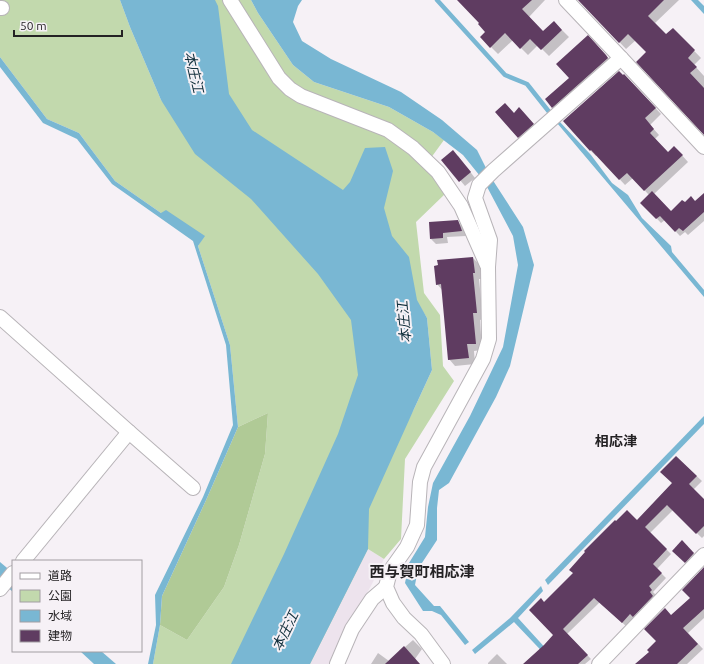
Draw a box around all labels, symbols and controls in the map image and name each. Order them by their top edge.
scale bar [14,12,122,38]
text: 50 m [20,19,47,32]
water label: 本庄江 [181,50,207,96]
water label: 本庄江 [394,298,414,344]
district label: 相応津 [595,433,637,449]
legend [12,560,142,652]
district label: 西与賀町相応津 [369,563,475,580]
text: 道路 [48,569,72,582]
text: 公園 [48,589,72,602]
water label: 本庄江 [269,607,302,653]
text: 水域 [48,609,72,622]
text: 建物 [48,629,72,642]

